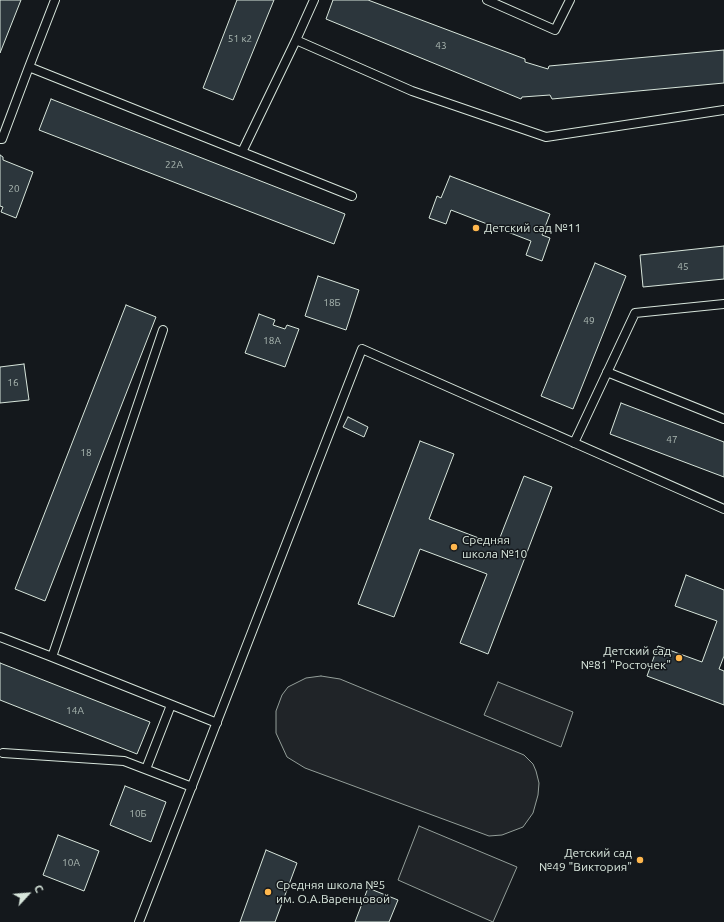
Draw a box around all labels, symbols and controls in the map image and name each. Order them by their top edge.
house number: 51 к2 [228,33,252,45]
house number: 43 [435,40,447,52]
house number: 22А [165,159,183,171]
house number: 20 [8,183,20,195]
place label: Детский сад №11 [484,221,581,235]
marker: Детский сад №11 [471,223,481,233]
house number: 45 [677,261,689,273]
house number: 18Б [323,297,341,309]
house number: 49 [583,315,595,327]
house number: 18А [263,335,281,347]
house number: 16 [7,377,19,389]
house number: 47 [666,434,678,446]
house number: 18 [80,447,92,459]
place label: Средняя школа №10 [462,533,527,561]
marker: Средняя школа №10 [449,542,459,552]
place label: Детский сад №81 "Росточек" [581,644,671,672]
marker: Детский сад №81 "Росточек" [674,653,684,663]
house number: 14А [66,705,84,717]
house number: 10Б [129,808,147,820]
place label: Детский сад №49 "Виктория" [539,846,632,874]
marker: Детский сад №49 "Виктория" [635,855,645,865]
house number: 10А [62,857,80,869]
north arrow [8,874,48,914]
place label: Средняя школа №5 им. О.А.Варенцовой [276,878,390,906]
text: С [32,883,46,895]
marker: Средняя школа №5 им. О.А.Варенцовой [263,887,273,897]

